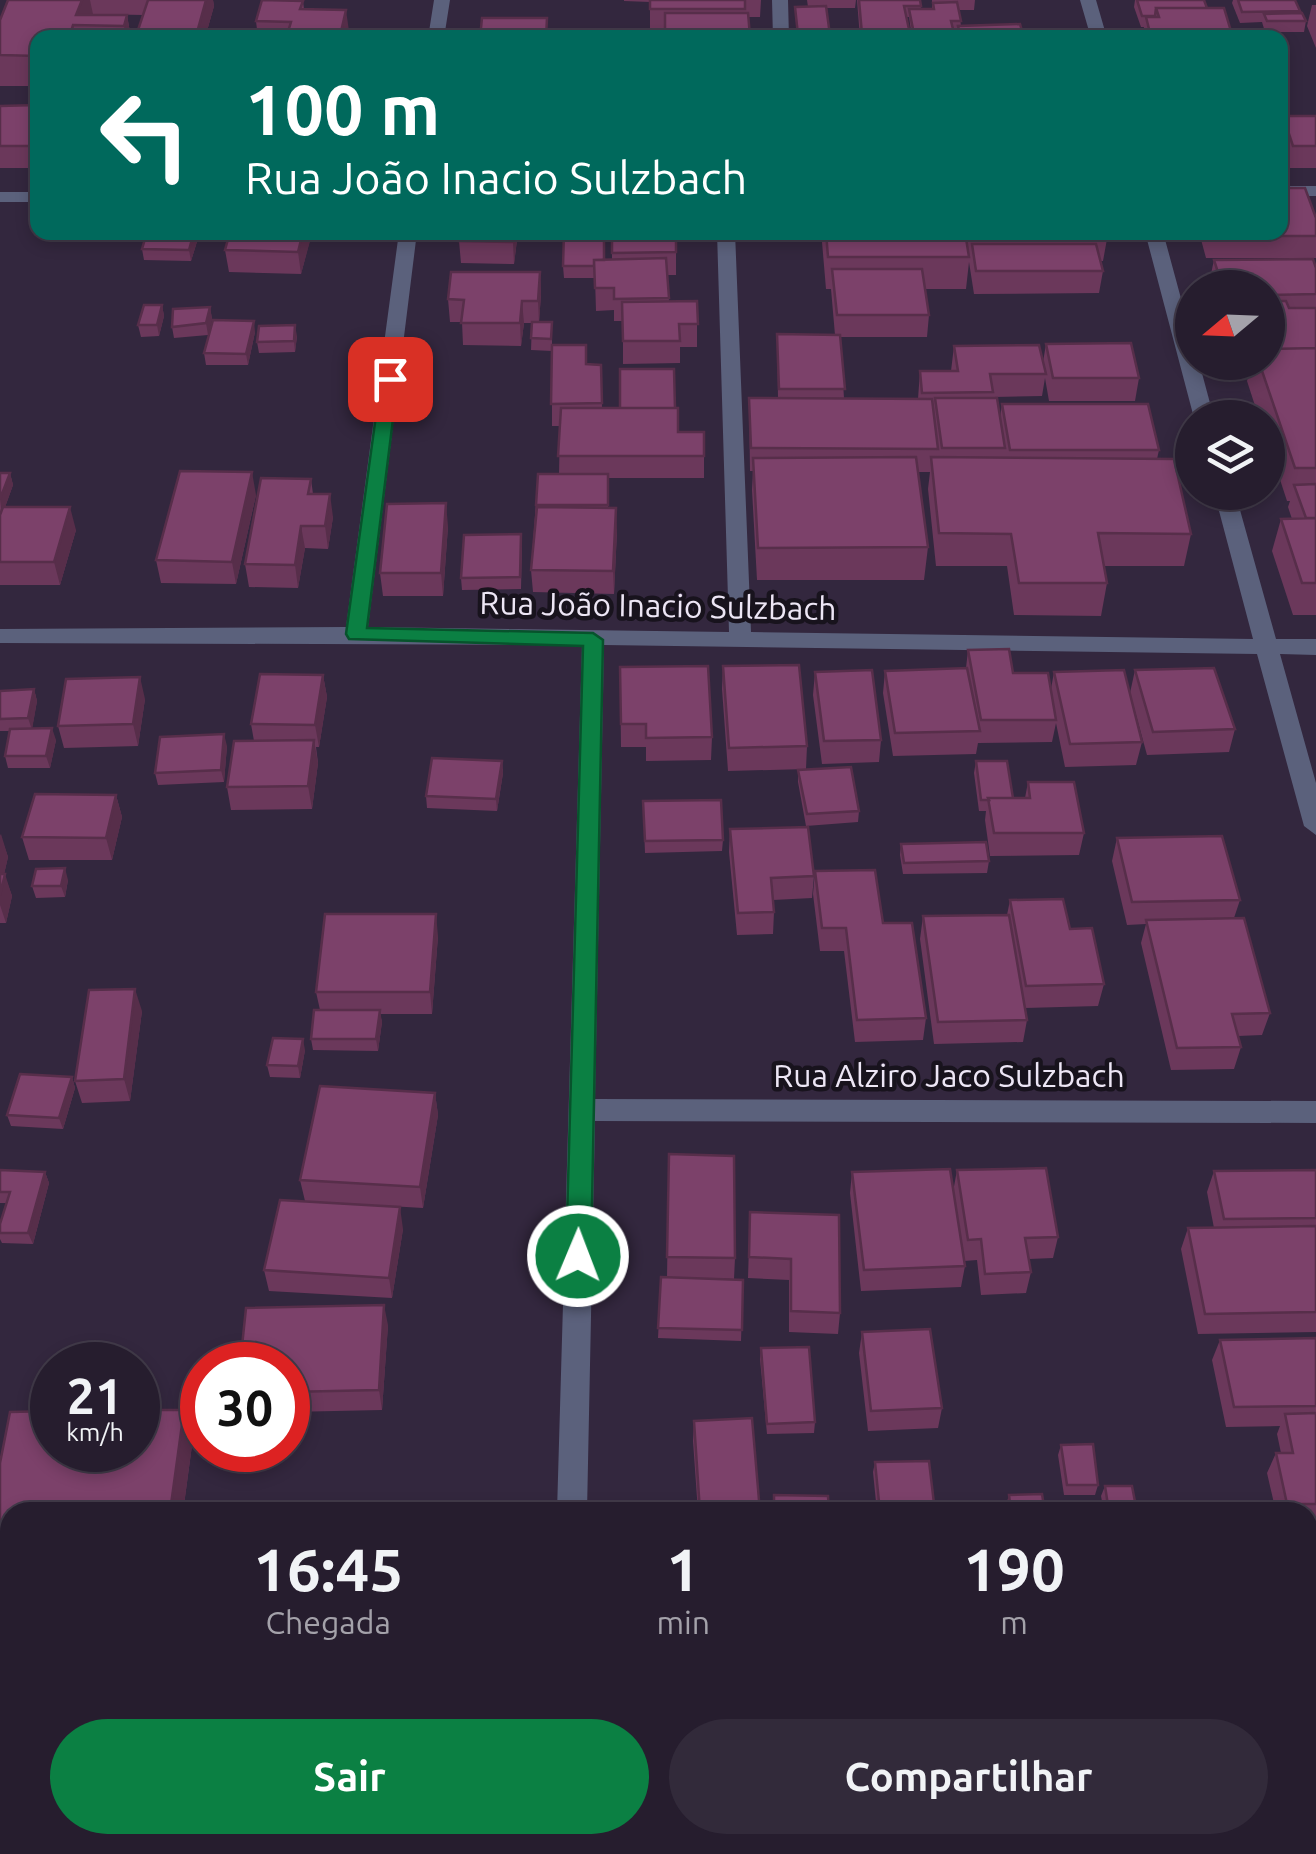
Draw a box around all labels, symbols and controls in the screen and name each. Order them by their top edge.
icon: left [80,70,210,200]
text: 100 m [245,70,440,148]
text: Rua João Inacio Sulzbach [245,152,747,203]
north arrow [1175,270,1285,380]
map controls [1175,270,1285,510]
pin [348,337,433,422]
icon: arrive [363,352,418,407]
button: layers [1175,400,1285,510]
street label: Rua João Inacio Sulzbach [479,584,837,626]
street label: Rua Alziro Jaco Sulzbach [773,1057,1125,1093]
position arrow [526,1204,630,1308]
speed limit sign: 30 [180,1342,310,1472]
text: 21 [67,1367,123,1423]
text: km/h [66,1418,124,1446]
text: 16:45 [253,1535,403,1602]
text: 1 [666,1535,700,1602]
text: 190 [963,1535,1065,1602]
text: Chegada [265,1604,391,1640]
text: min [656,1604,710,1640]
text: m [1000,1604,1028,1640]
button: Sair [50,1719,649,1834]
button: Compartilhar [669,1719,1268,1834]

